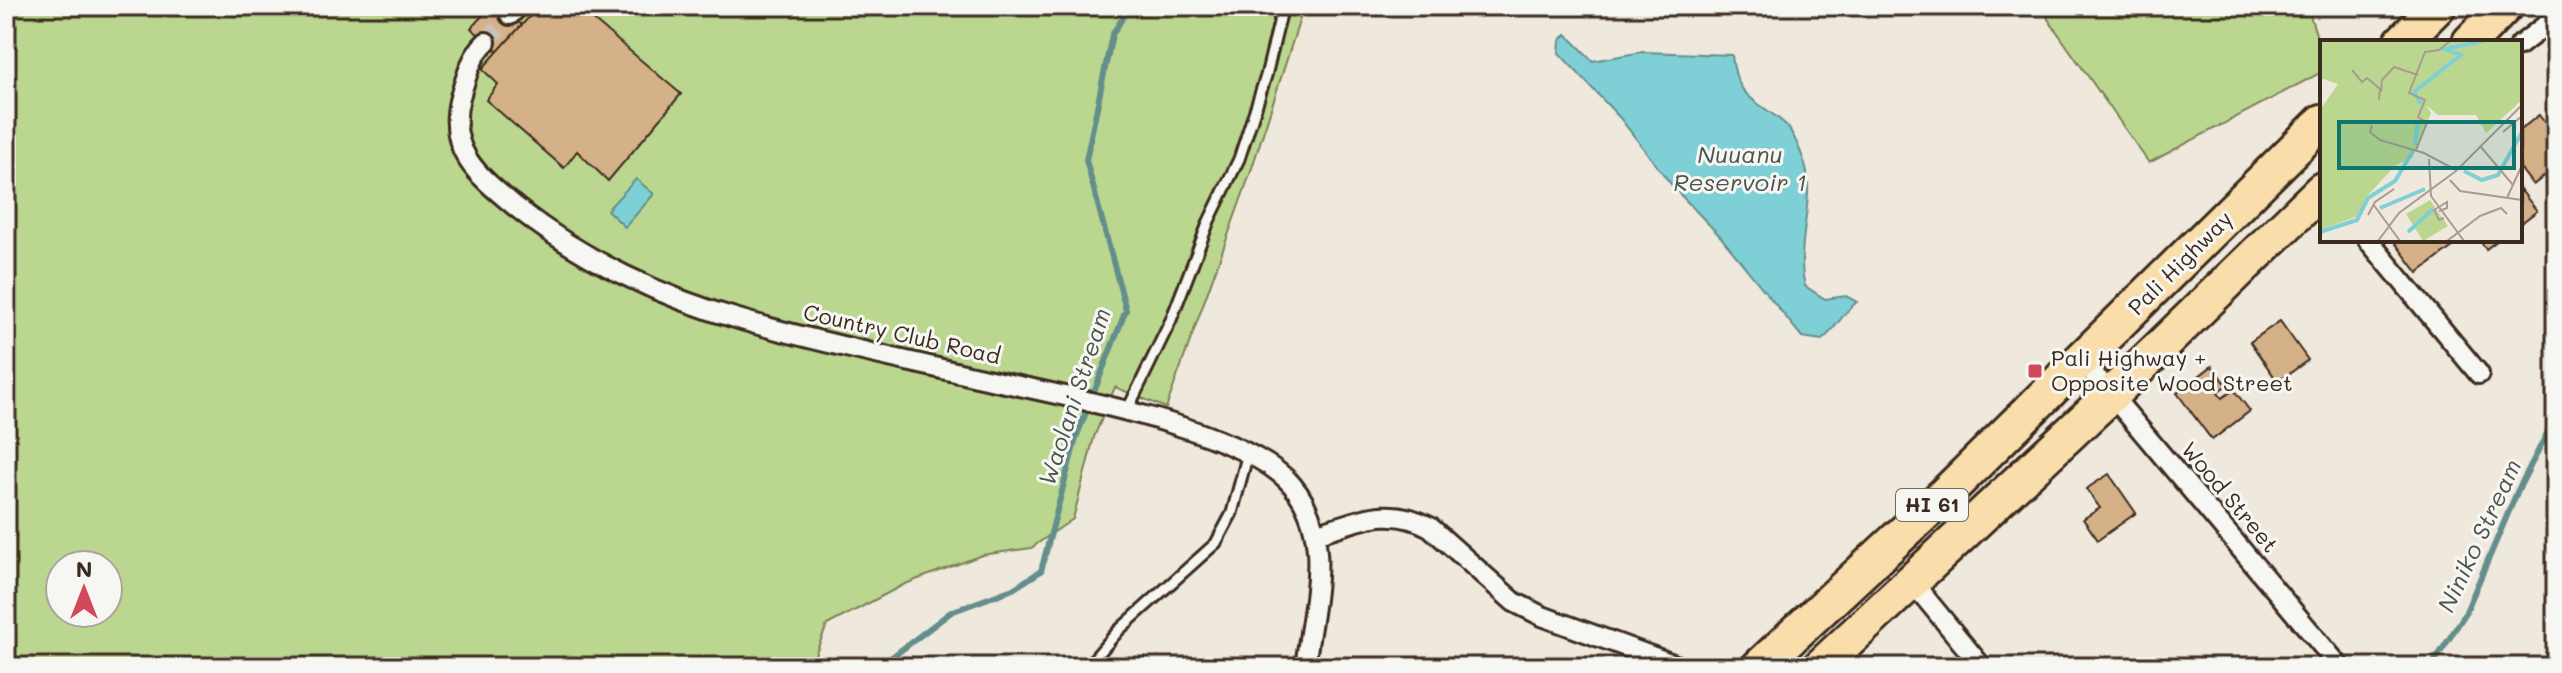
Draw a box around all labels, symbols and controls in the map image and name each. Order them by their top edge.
inset map [2320,40,2522,242]
water label: Nuuanu Reservoir 1 [1673,138,1807,197]
street label: Pali Highway [2121,204,2238,321]
street label: Country Club Road [801,297,1004,370]
water label: Waolani Stream [1030,304,1117,489]
place label: Pali Highway + Opposite Wood Street [2051,343,2293,397]
marker: Pali Highway + Opposite Wood Street [2026,362,2044,380]
street label: Wood Street [2175,435,2285,558]
water label: Niniko Stream [2430,454,2528,617]
road number: HI 61 [1896,489,1968,521]
north arrow [44,549,124,629]
text: N [76,554,92,583]

